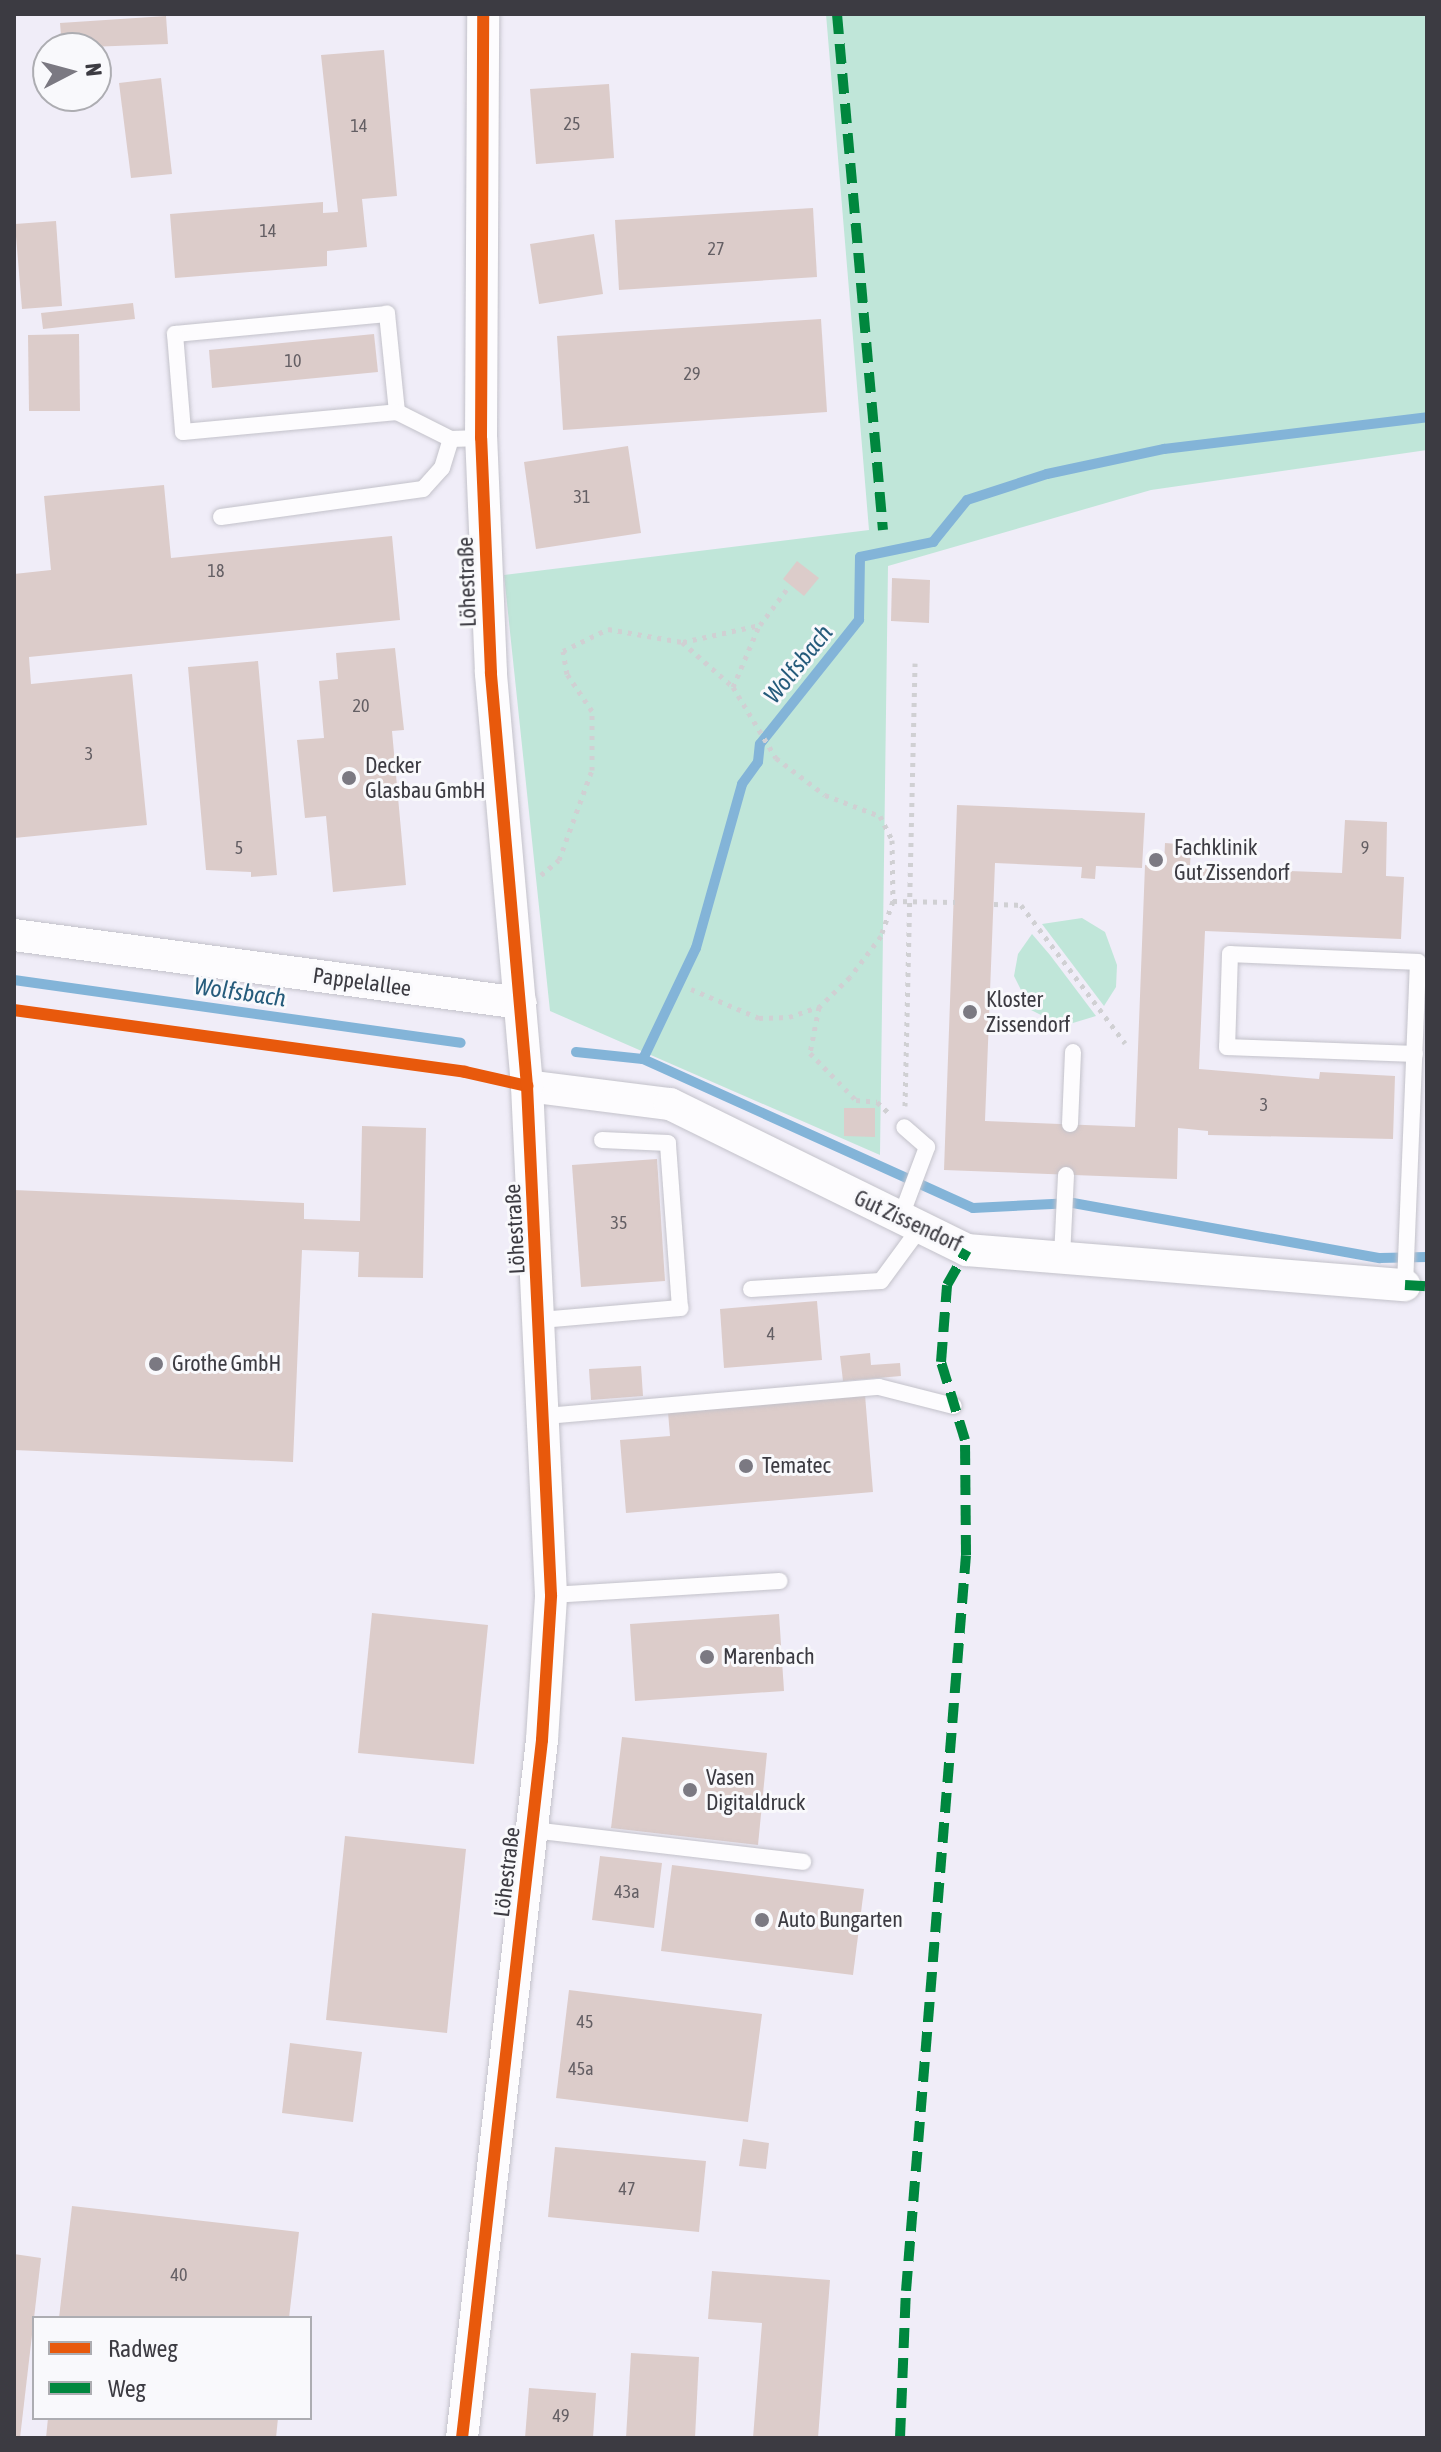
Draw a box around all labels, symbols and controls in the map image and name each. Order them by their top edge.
north arrow [32,32,112,112]
text: N [80,62,107,78]
house number: 25 [564,113,580,135]
house number: 14 [351,115,367,137]
house number: 14 [260,220,276,242]
house number: 27 [708,238,724,260]
house number: 10 [285,350,301,372]
house number: 29 [684,363,700,385]
house number: 31 [574,486,590,508]
street label: Löhestraße [452,536,482,628]
house number: 18 [208,560,224,582]
water label: Wolfsbach [758,619,838,709]
house number: 20 [353,695,369,717]
house number: 3 [85,743,93,765]
place label: Decker Glasbau GmbH [365,752,485,804]
marker: Decker Glasbau GmbH [340,769,358,787]
place label: Fachklinik Gut Zissendorf [1174,834,1290,886]
house number: 5 [235,837,243,859]
house number: 9 [1361,837,1369,859]
marker: Fachklinik Gut Zissendorf [1145,849,1167,871]
street label: Pappelallee [311,962,413,1002]
water label: Wolfsbach [192,971,288,1013]
place label: Kloster Zissendorf [986,986,1070,1038]
marker: Kloster Zissendorf [961,1003,979,1021]
house number: 3 [1260,1094,1268,1116]
street label: Löhestraße [499,1183,531,1275]
street label: Gut Zissendorf [850,1185,966,1257]
house number: 35 [611,1212,627,1234]
house number: 4 [767,1323,775,1345]
place label: Grothe GmbH [172,1351,281,1377]
marker: Grothe GmbH [147,1355,165,1373]
place label: Tematec [762,1453,831,1479]
marker: Tematec [737,1457,755,1475]
place label: Marenbach [723,1644,815,1670]
marker: Marenbach [698,1648,716,1666]
place label: Vasen Digitaldruck [706,1764,805,1816]
marker: Vasen Digitaldruck [681,1781,699,1799]
street label: Löhestraße [488,1826,526,1918]
house number: 43a [614,1881,640,1903]
place label: Auto Bungarten [778,1907,903,1933]
marker: Auto Bungarten [753,1911,771,1929]
house number: 45 [577,2011,593,2033]
house number: 45a [568,2058,594,2080]
house number: 47 [619,2178,635,2200]
house number: 40 [171,2264,187,2286]
legend [32,2316,312,2420]
text: Radweg [108,2335,178,2362]
text: Weg [108,2375,146,2402]
house number: 49 [553,2405,569,2427]

